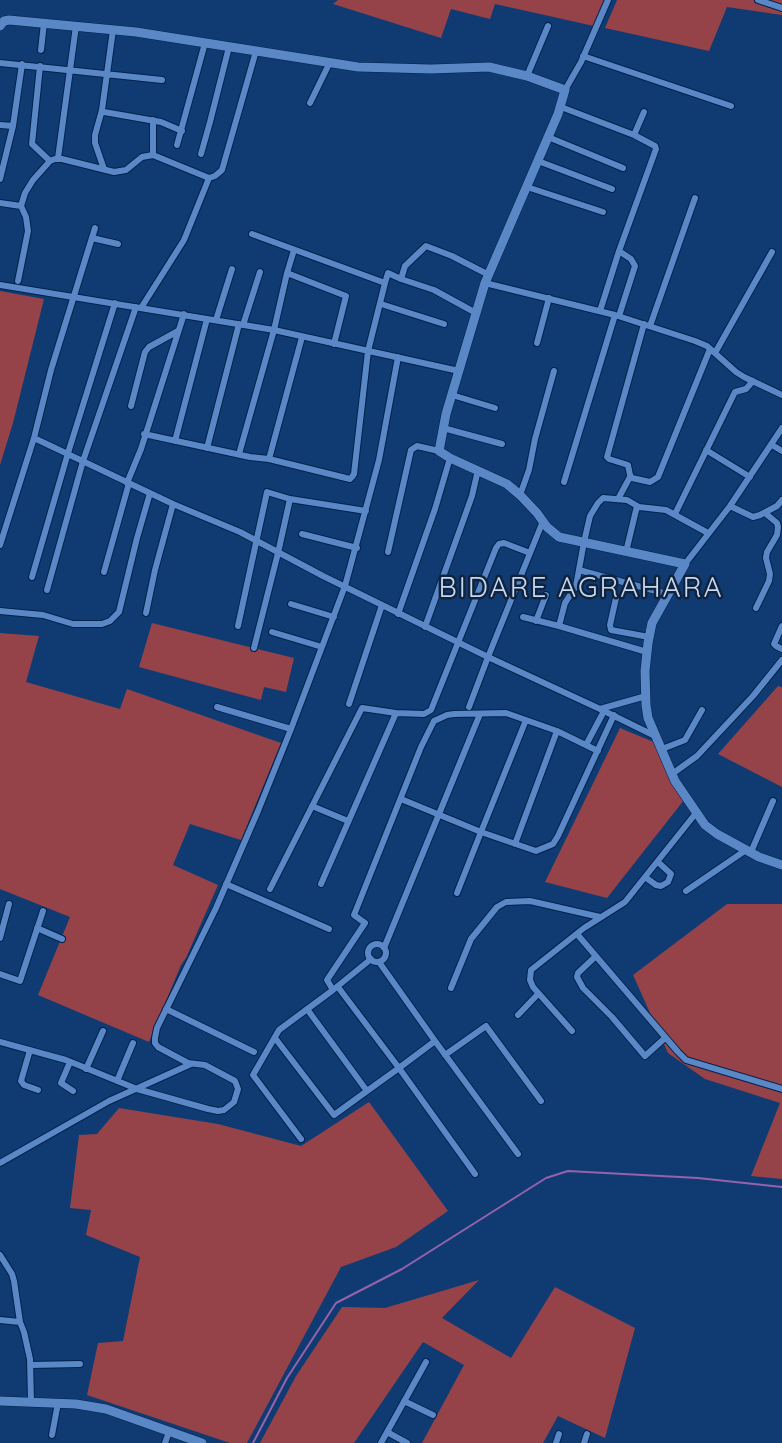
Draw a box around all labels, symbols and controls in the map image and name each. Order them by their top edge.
district label: BIDARE AGRAHARA [440,572,722,606]

